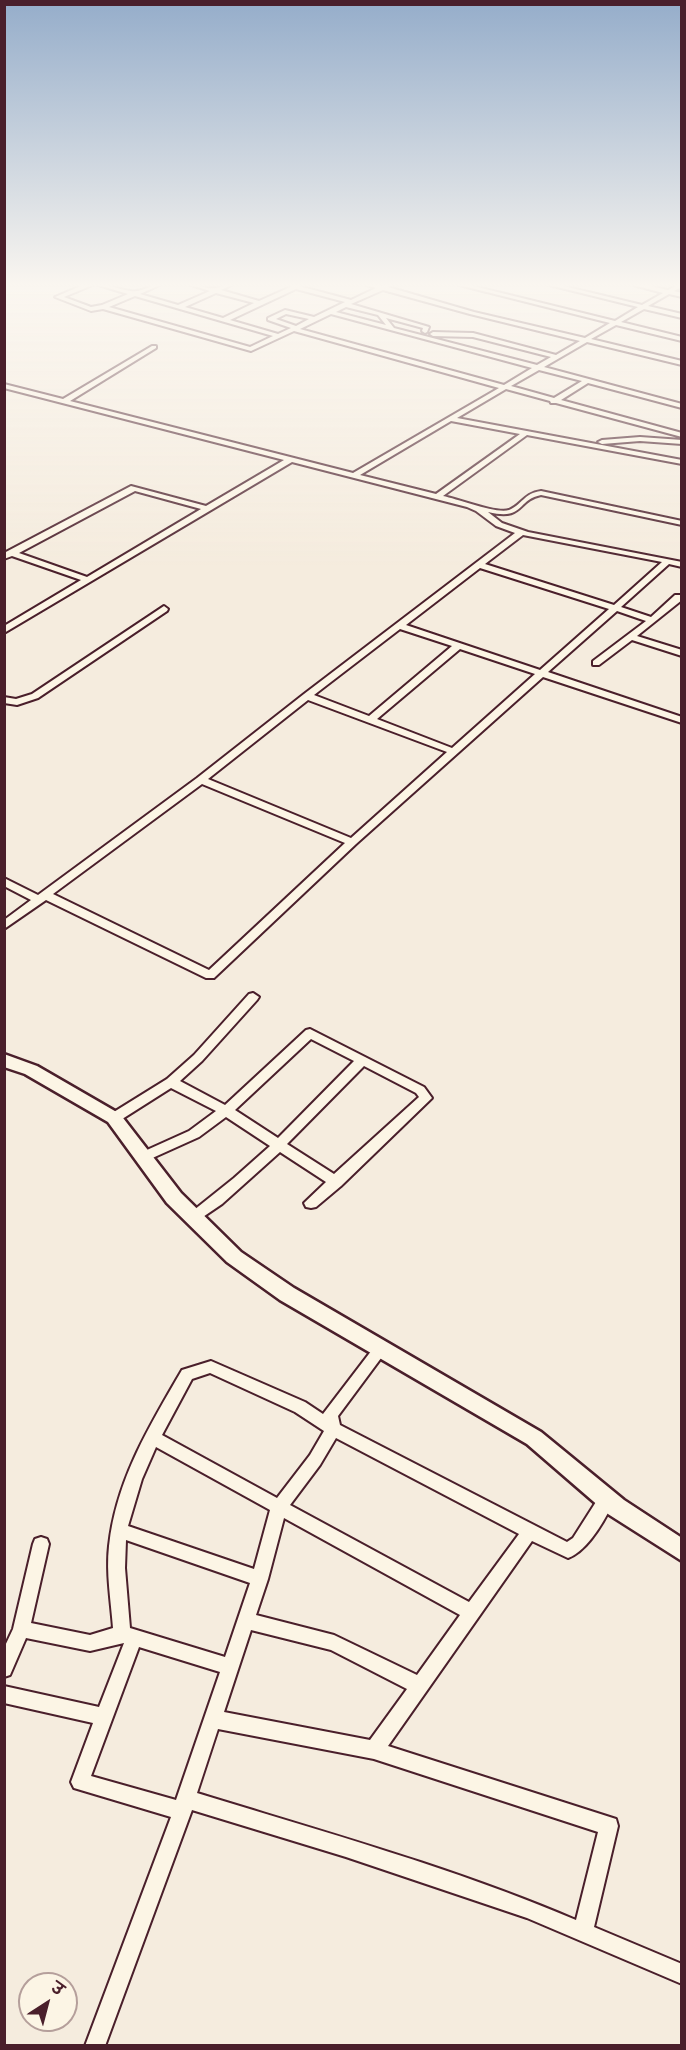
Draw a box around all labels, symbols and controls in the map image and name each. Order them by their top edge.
north arrow [18,1972,78,2032]
text: उ [45,1974,71,2004]

